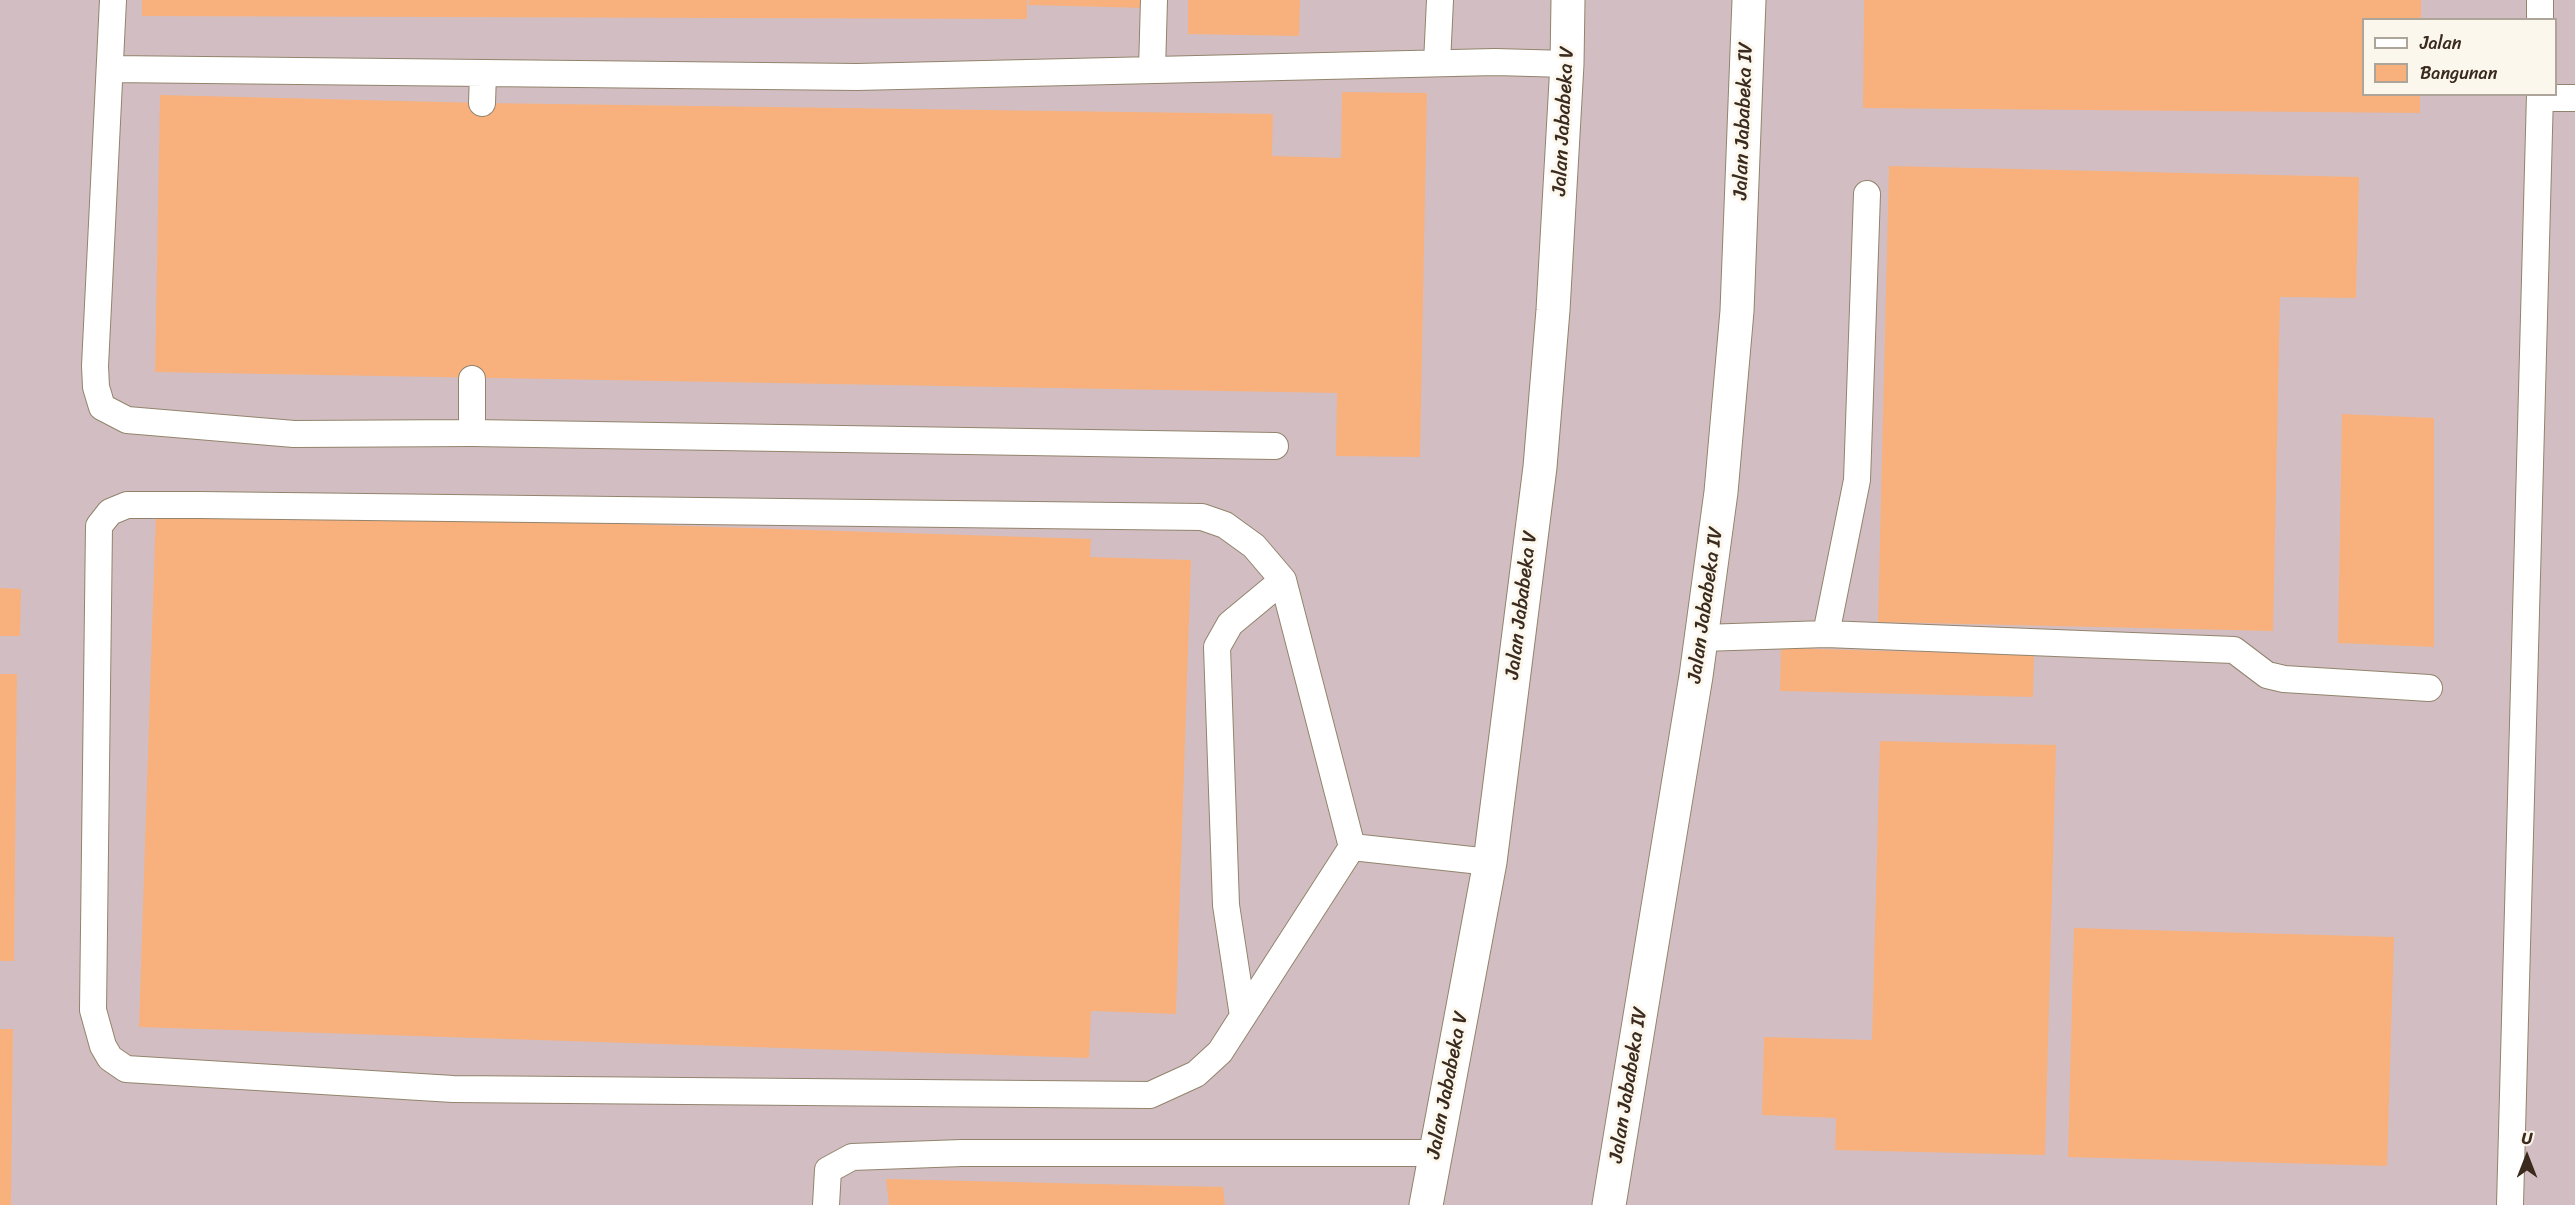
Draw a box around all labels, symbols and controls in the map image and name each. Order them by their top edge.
legend [2362,18,2557,96]
text: Jalan [2420,27,2461,59]
street label: Jalan Jababeka IV [1729,42,1759,200]
street label: Jalan Jababeka V [1548,46,1580,196]
text: Bangunan [2420,57,2497,89]
street label: Jalan Jababeka IV [1683,525,1729,685]
street label: Jalan Jababeka V [1501,529,1543,681]
street label: Jalan Jababeka IV [1605,1005,1653,1165]
street label: Jalan Jababeka V [1422,1009,1474,1161]
text: U [2522,1124,2532,1153]
north arrow [2497,1127,2557,1187]

